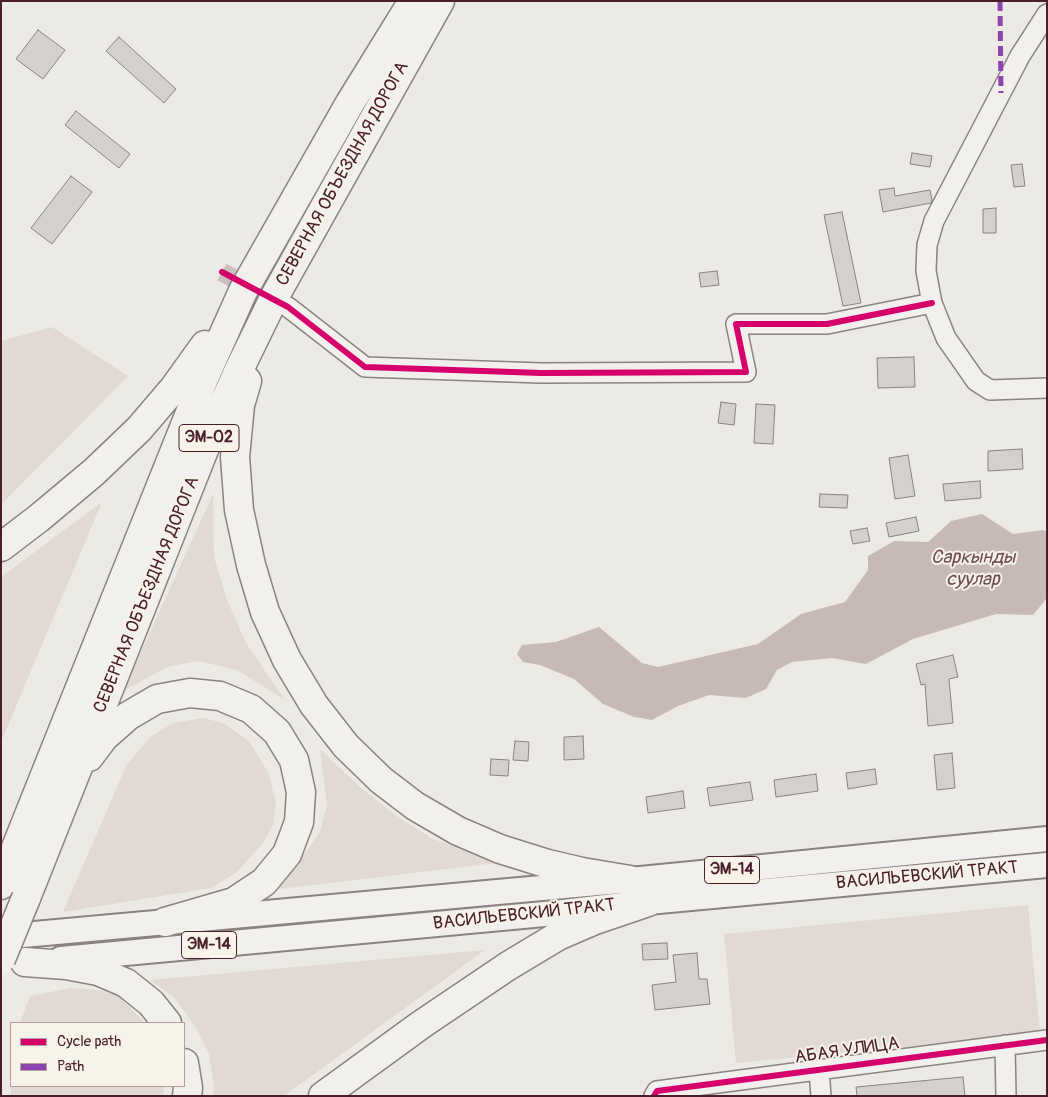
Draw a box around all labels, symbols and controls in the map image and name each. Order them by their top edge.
street label: СЕВЕРНАЯ ОБЪЕЗДНАЯ ДОРОГА [272,58,414,290]
road number: ЭМ-02 [179,424,239,452]
street label: СЕВЕРНАЯ ОБЪЕЗДНАЯ ДОРОГА [90,474,204,716]
water label: Саркынды суулар [931,547,1015,591]
road number: ЭМ-14 [704,856,760,884]
street label: ВАСИЛЬЕВСКИЙ ТРАКТ [835,857,1019,895]
street label: ВАСИЛЬЕВСКИЙ ТРАКТ [432,895,616,935]
road number: ЭМ-14 [182,932,236,958]
legend [10,1022,185,1087]
text: Cycle path [57,1032,121,1051]
street label: АБАЯ УЛИЦА [793,1033,901,1069]
text: Path [57,1057,84,1076]

